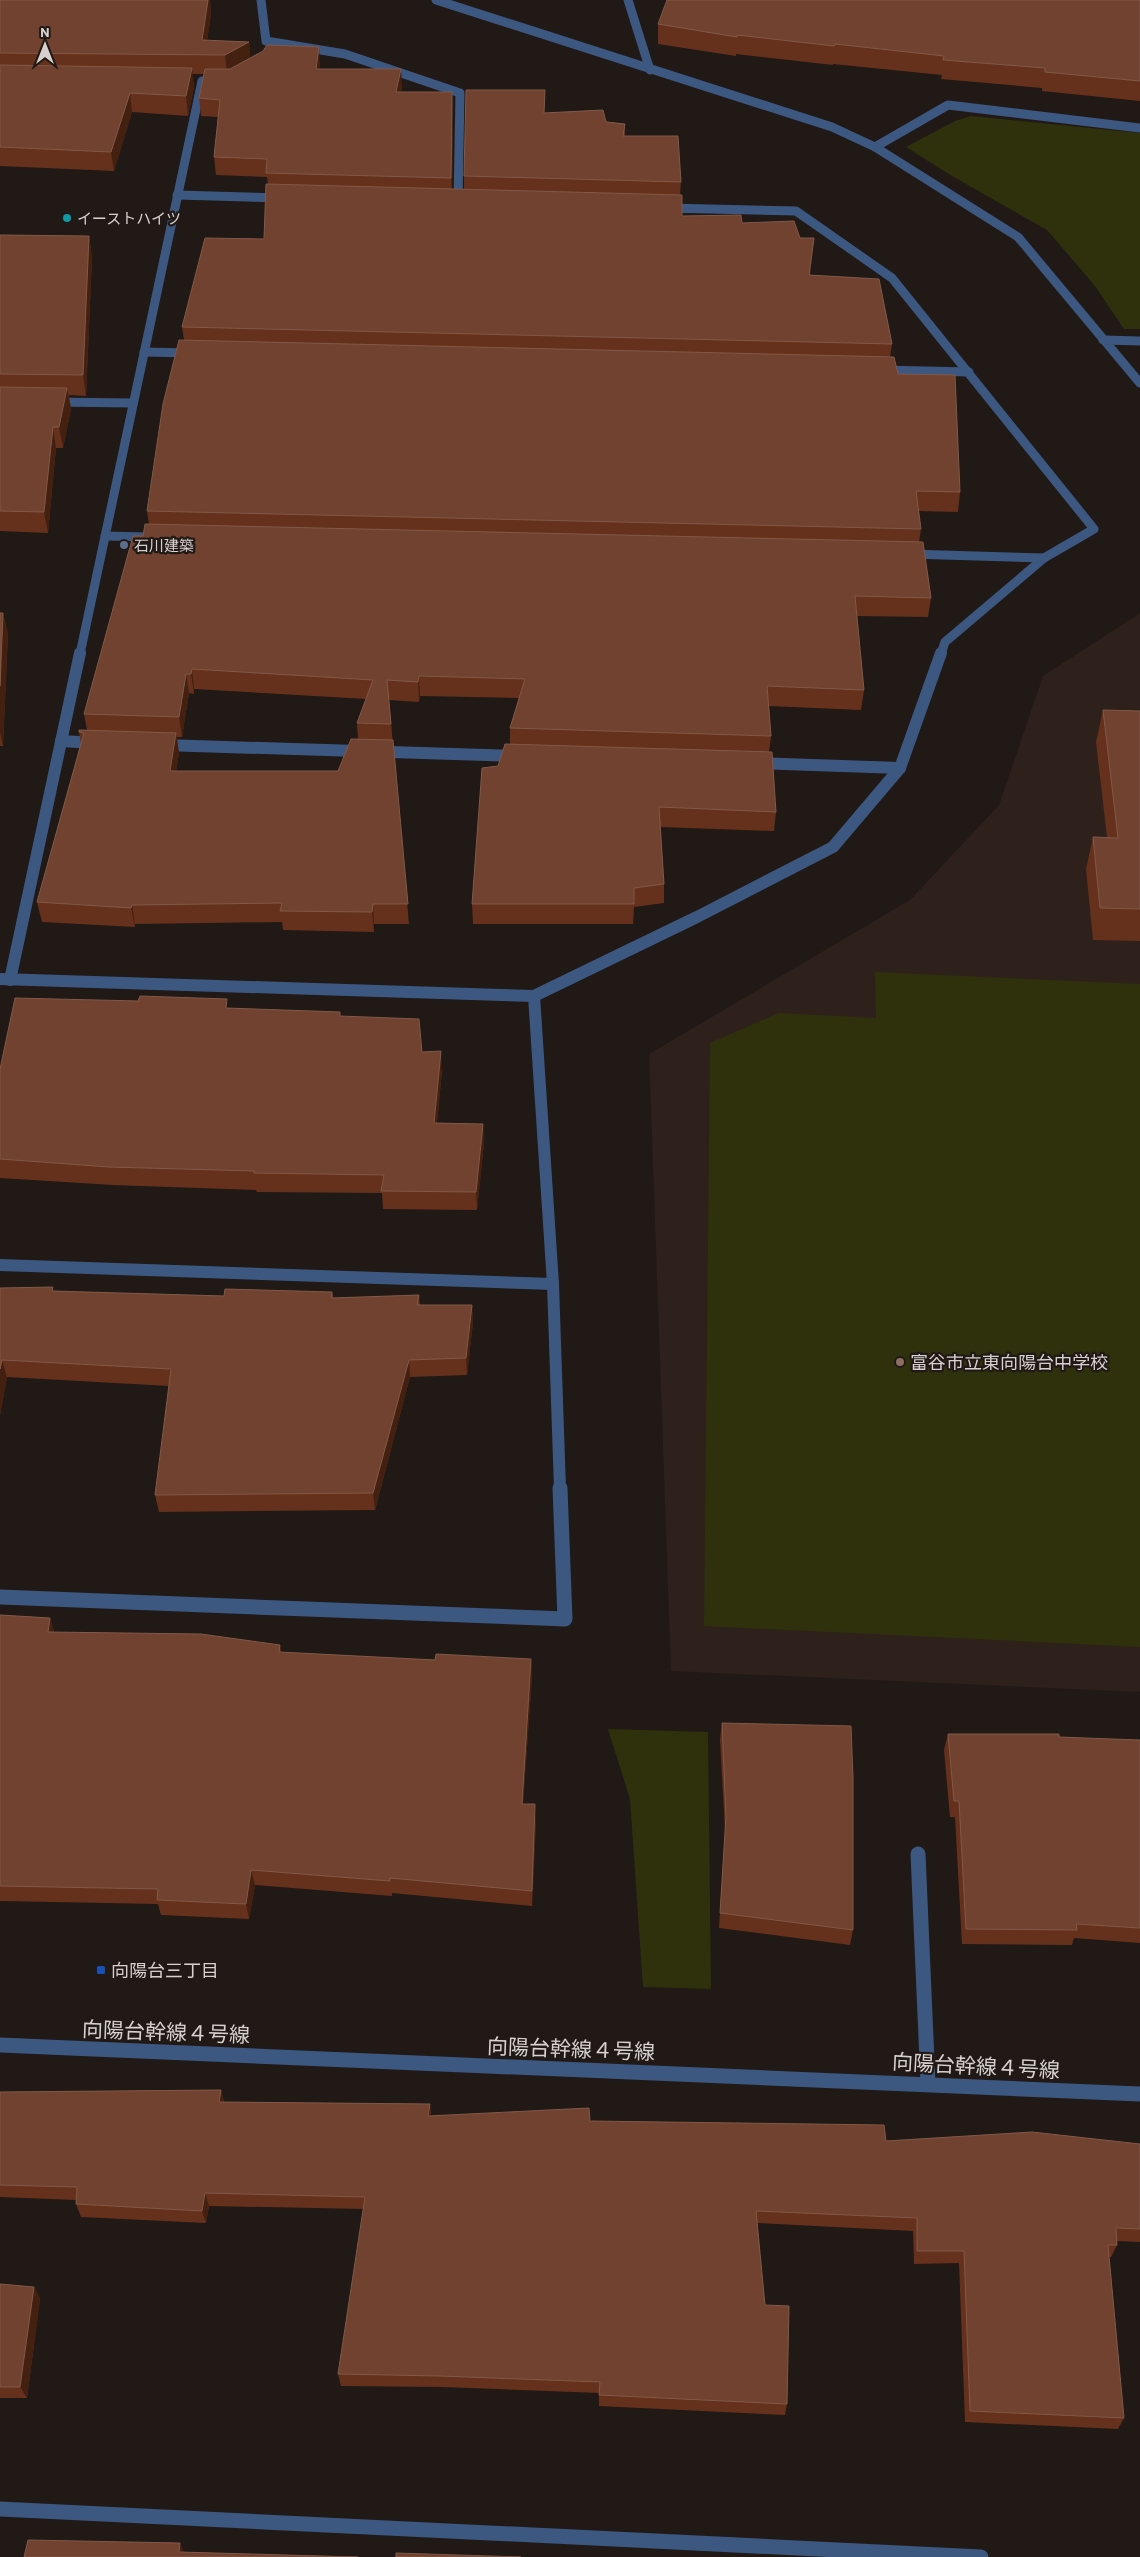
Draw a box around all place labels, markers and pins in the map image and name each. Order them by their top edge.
place label: イーストハイツ [77,209,181,227]
marker: イーストハイツ [61,212,73,224]
place label: 石川建築 [134,536,194,554]
marker: 石川建築 [118,539,130,551]
place label: 富谷市立東向陽台中学校 [910,1351,1108,1373]
marker: 富谷市立東向陽台中学校 [894,1356,906,1368]
place label: 向陽台三丁目 [111,1959,219,1981]
marker: 向陽台三丁目 [95,1964,107,1976]

